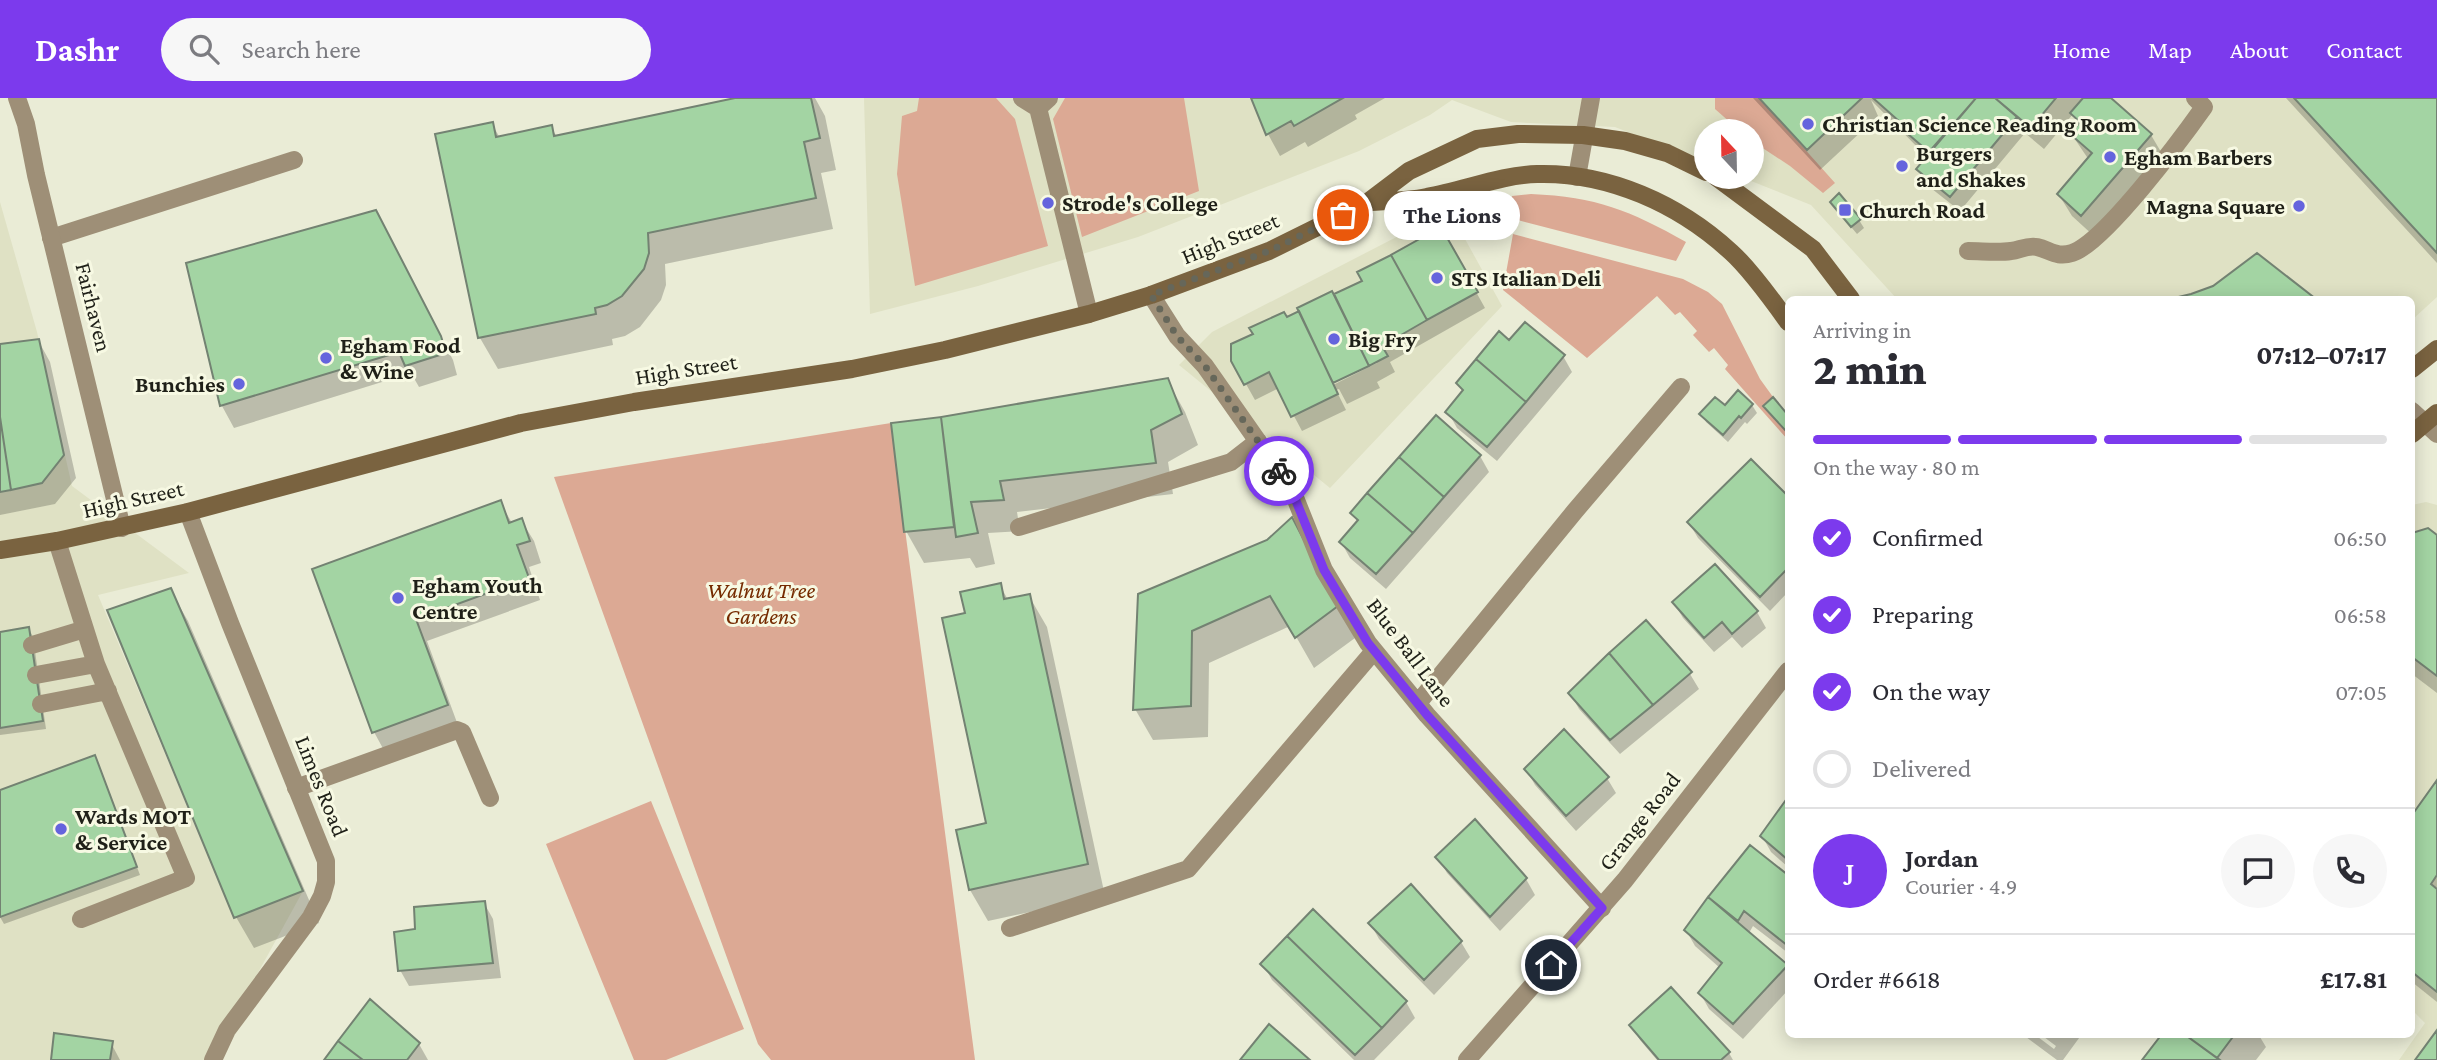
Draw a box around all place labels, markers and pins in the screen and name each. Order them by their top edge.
place label: Christian Science Reading Room [1822,111,2138,137]
marker: Christian Science Reading Room [1800,116,1816,132]
place label: Burgers and Shakes [1916,140,2026,192]
place label: Egham Barbers [2124,144,2272,170]
marker: Egham Barbers [2102,149,2118,165]
marker: Burgers and Shakes [1894,158,1910,174]
pin [1313,185,1373,245]
place label: Strode's College [1062,190,1218,216]
callout: The Lions [1385,190,1522,240]
place label: Magna Square [2146,193,2285,219]
marker: Strode's College [1040,195,1056,211]
place label: Church Road [1859,197,1985,223]
marker: Magna Square [2291,198,2307,214]
marker: Church Road [1837,202,1853,218]
place label: STS Italian Deli [1451,265,1602,291]
marker: STS Italian Deli [1429,270,1445,286]
place label: Big Fry [1348,326,1417,352]
marker: Big Fry [1326,331,1342,347]
place label: Egham Food & Wine [340,332,461,384]
marker: Egham Food & Wine [318,350,334,366]
place label: Bunchies [135,371,225,397]
marker: Bunchies [231,376,247,392]
place label: Egham Youth Centre [412,572,543,624]
marker: Egham Youth Centre [390,590,406,606]
place label: Wards MOT & Service [74,803,191,855]
marker: Wards MOT & Service [53,821,69,837]
pin [1521,935,1581,995]

